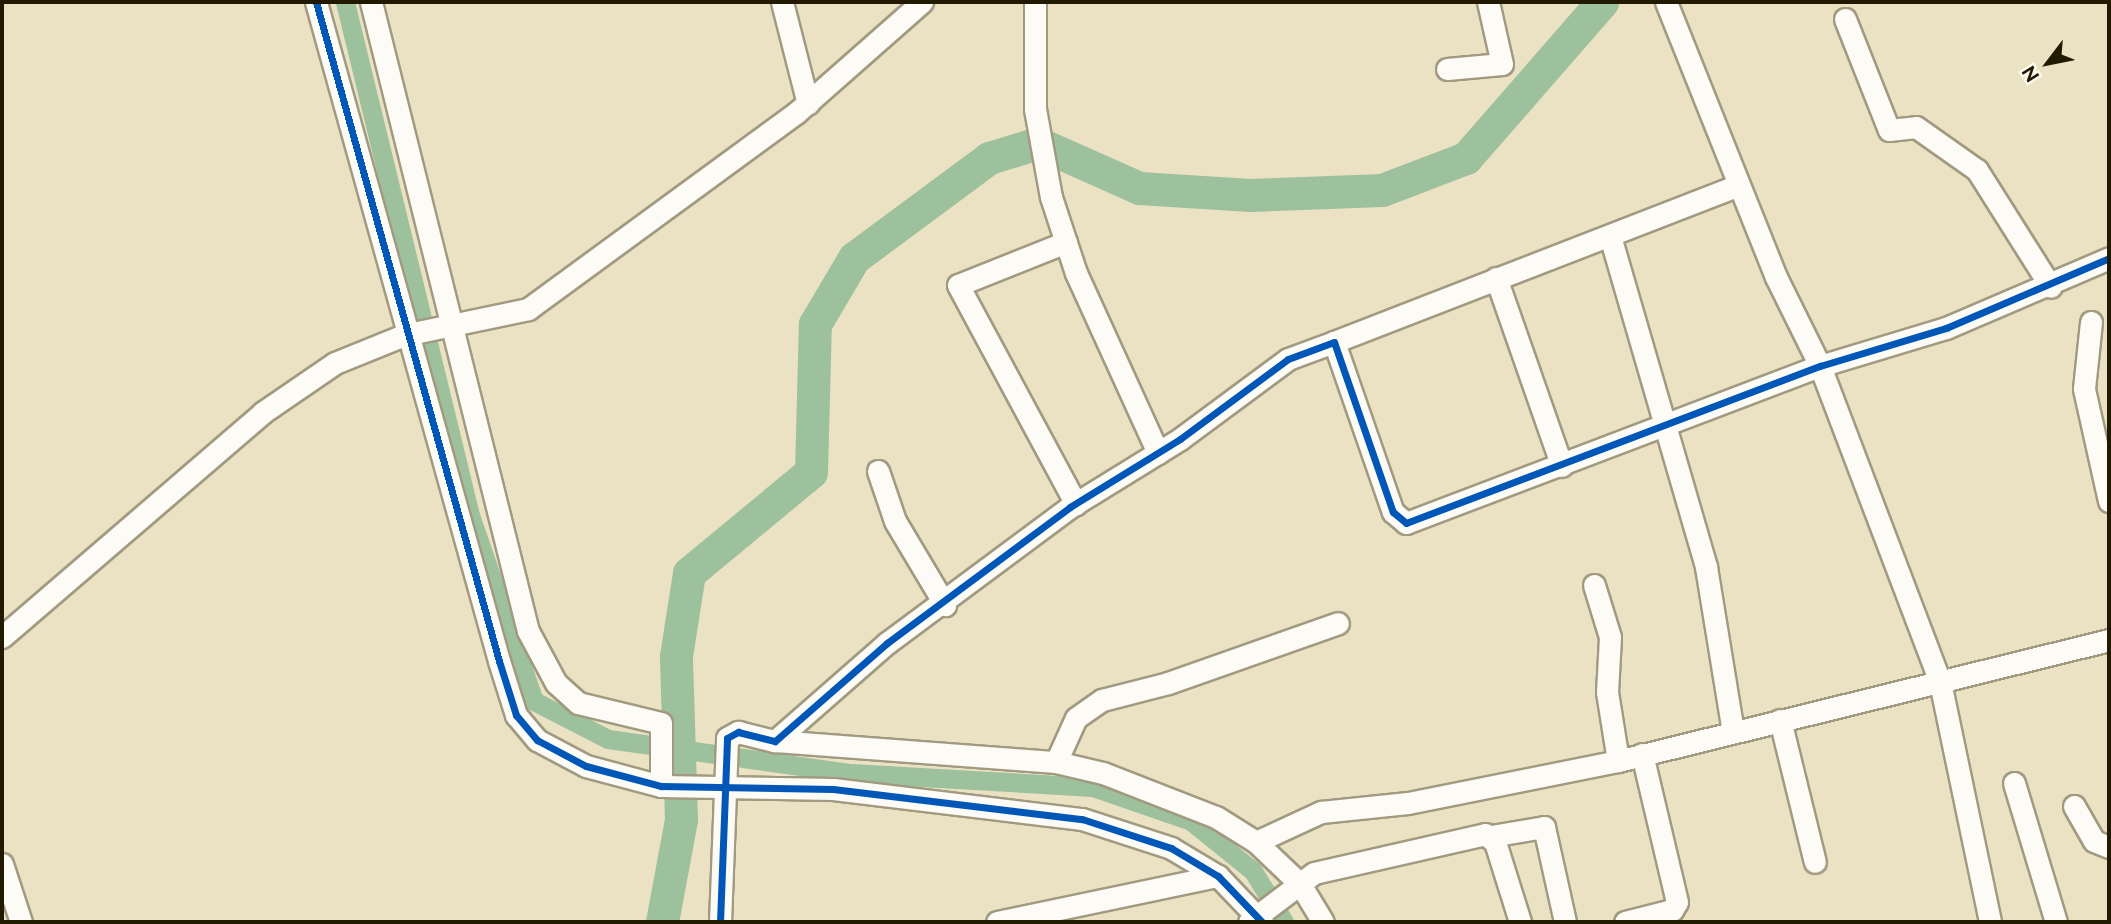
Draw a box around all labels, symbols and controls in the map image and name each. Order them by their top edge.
north arrow [2013,28,2083,98]
text: N [2017,62,2043,86]

